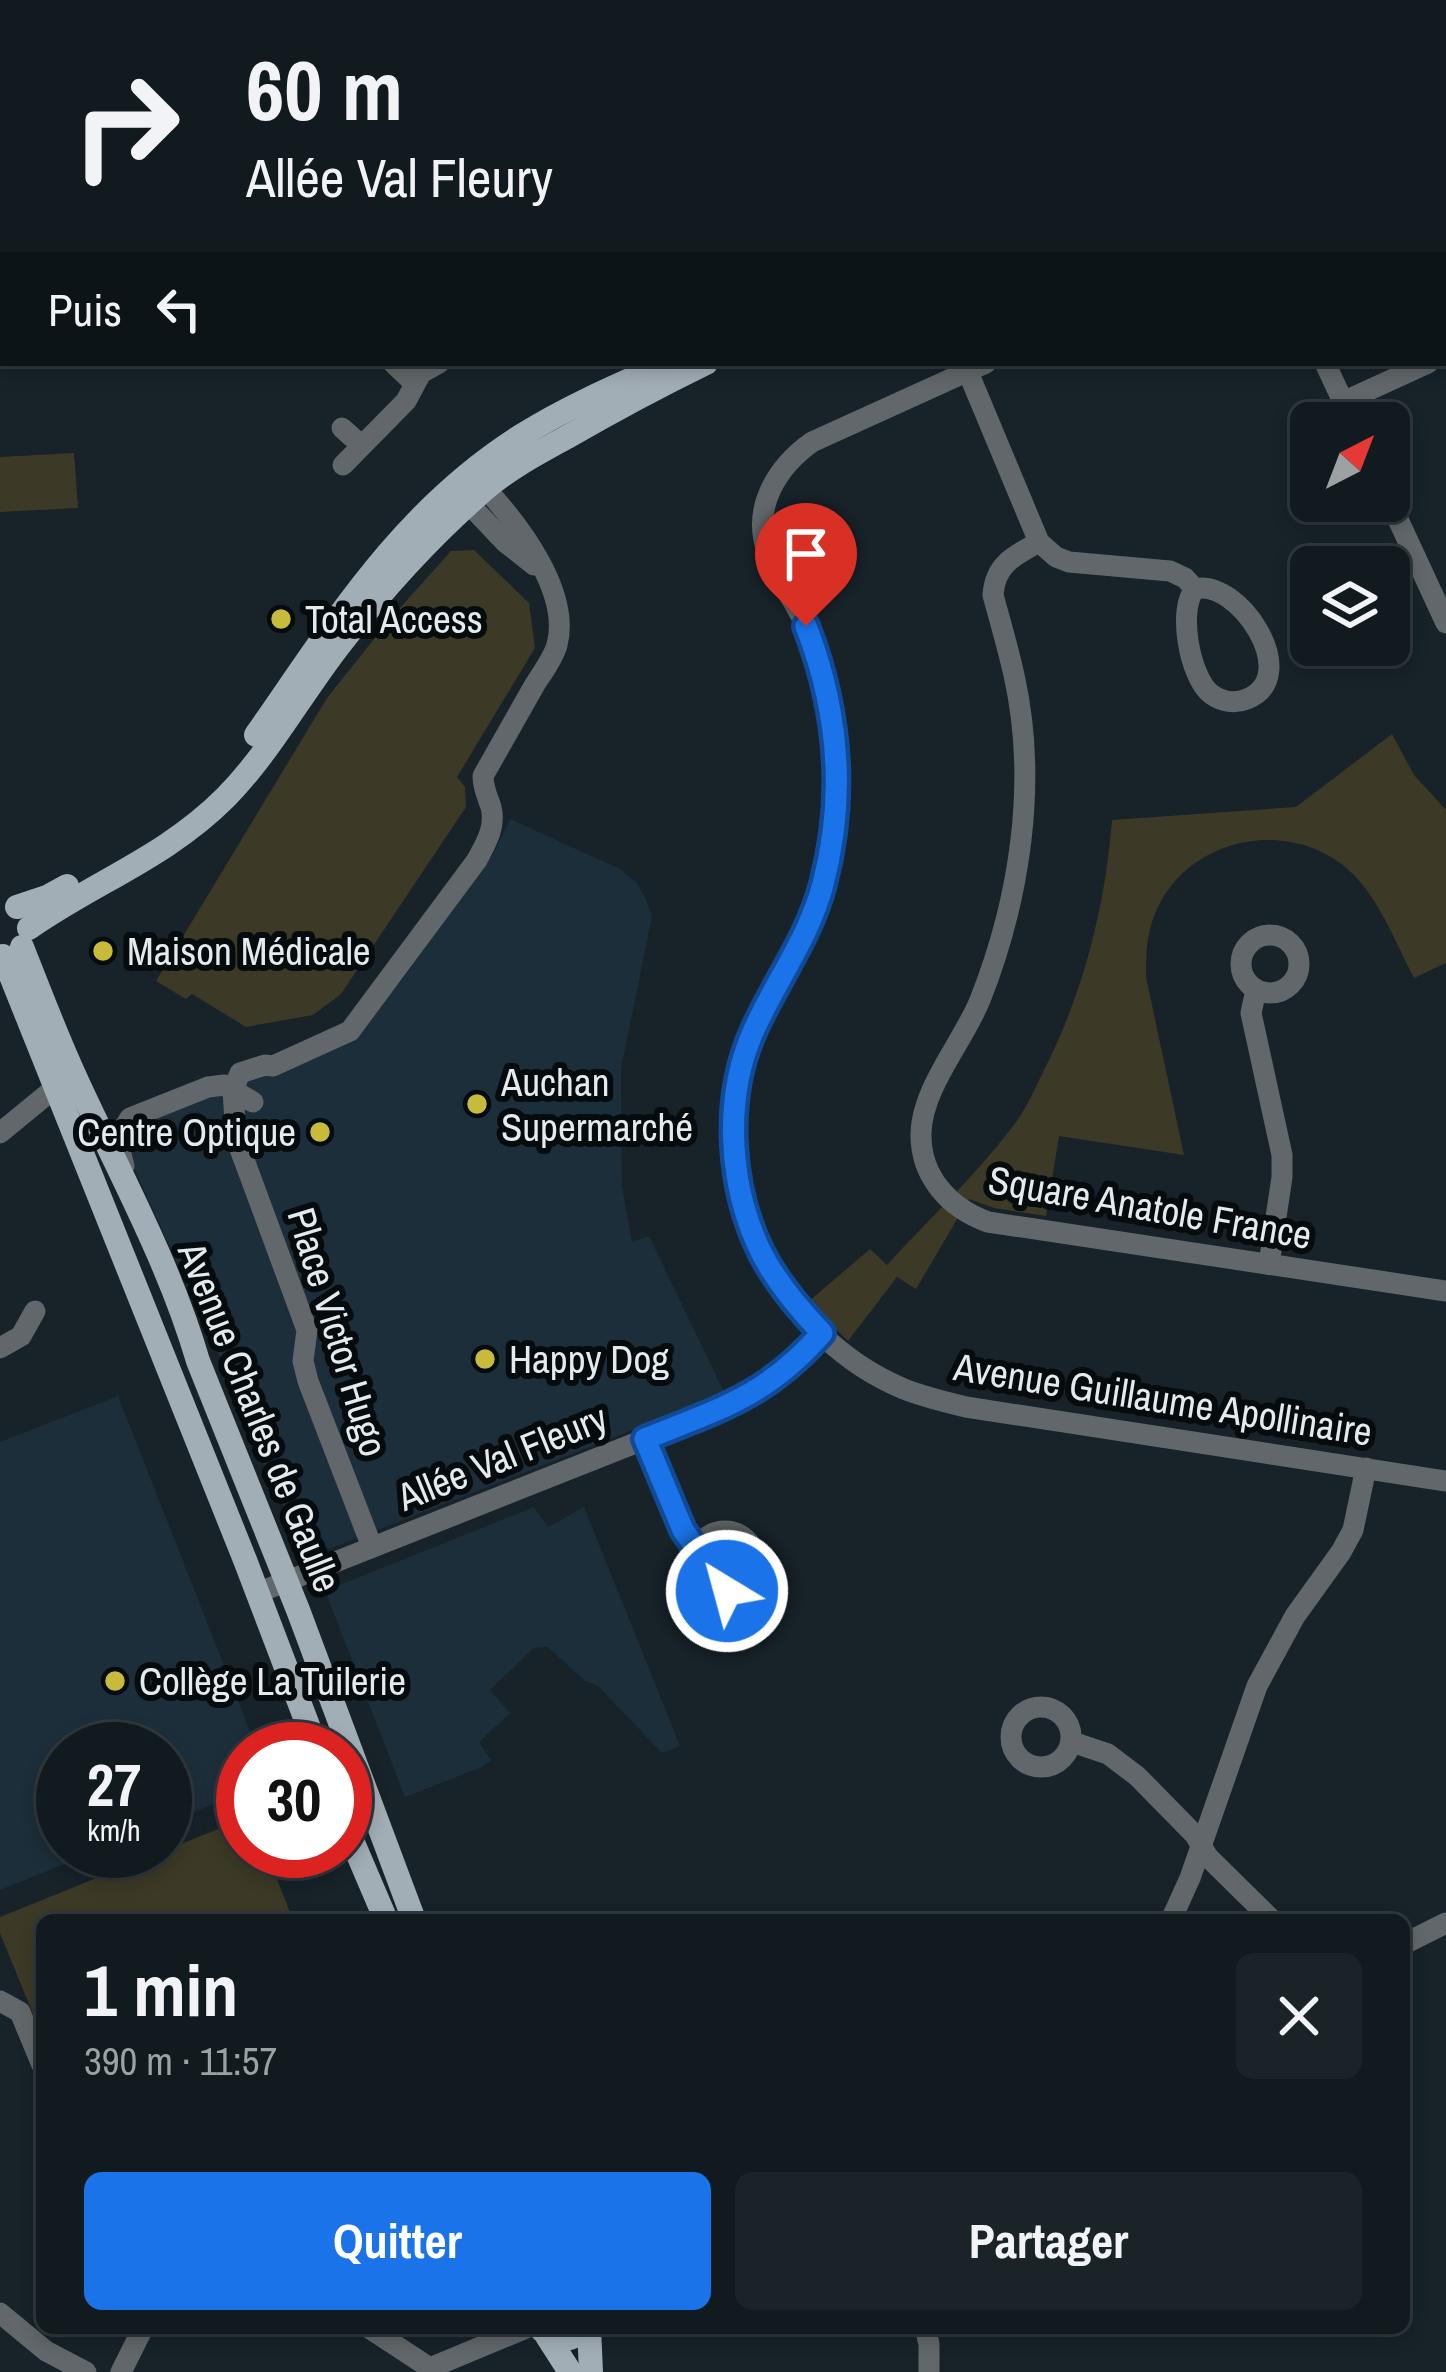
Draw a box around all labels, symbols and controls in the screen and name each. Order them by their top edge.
text: 60 m [246,33,403,146]
icon: right [48,48,204,204]
text: Allée Val Fleury [246,141,553,214]
icon: left [146,276,212,342]
text: Puis [48,279,122,340]
north arrow [1290,402,1410,522]
map controls [1290,402,1410,666]
pin [755,503,857,626]
icon: arrive [773,521,839,587]
button: layers [1290,546,1410,666]
place label: Total Access [305,593,483,645]
marker: Total Access [268,606,294,632]
place label: Maison Médicale [127,925,371,977]
marker: Maison Médicale [90,938,116,964]
place label: Auchan Supermarché [500,1056,693,1153]
marker: Auchan Supermarché [464,1091,490,1117]
place label: Centre Optique [77,1106,296,1158]
marker: Centre Optique [307,1119,333,1145]
street label: Square Anatole France [984,1153,1316,1261]
street label: Place Victor Hugo [276,1201,400,1463]
street label: Avenue Charles de Gaulle [166,1234,354,1600]
place label: Happy Dog [509,1333,669,1385]
street label: Avenue Guillaume Apollinaire [949,1340,1376,1458]
marker: Happy Dog [472,1346,498,1372]
street label: Allée Val Fleury [389,1391,614,1523]
position arrow [664,1528,790,1654]
place label: Collège La Tuilerie [139,1655,406,1707]
marker: Collège La Tuilerie [102,1668,128,1694]
speed limit sign: 30 [216,1722,372,1878]
text: 27 [87,1744,141,1825]
text: km/h [87,1810,141,1850]
text: 1 min [84,1941,238,2038]
button: close [1236,1953,1362,2079]
text: 390 m · 11:57 [84,2035,277,2087]
button: Quitter [84,2172,711,2310]
button: Partager [735,2172,1362,2310]

